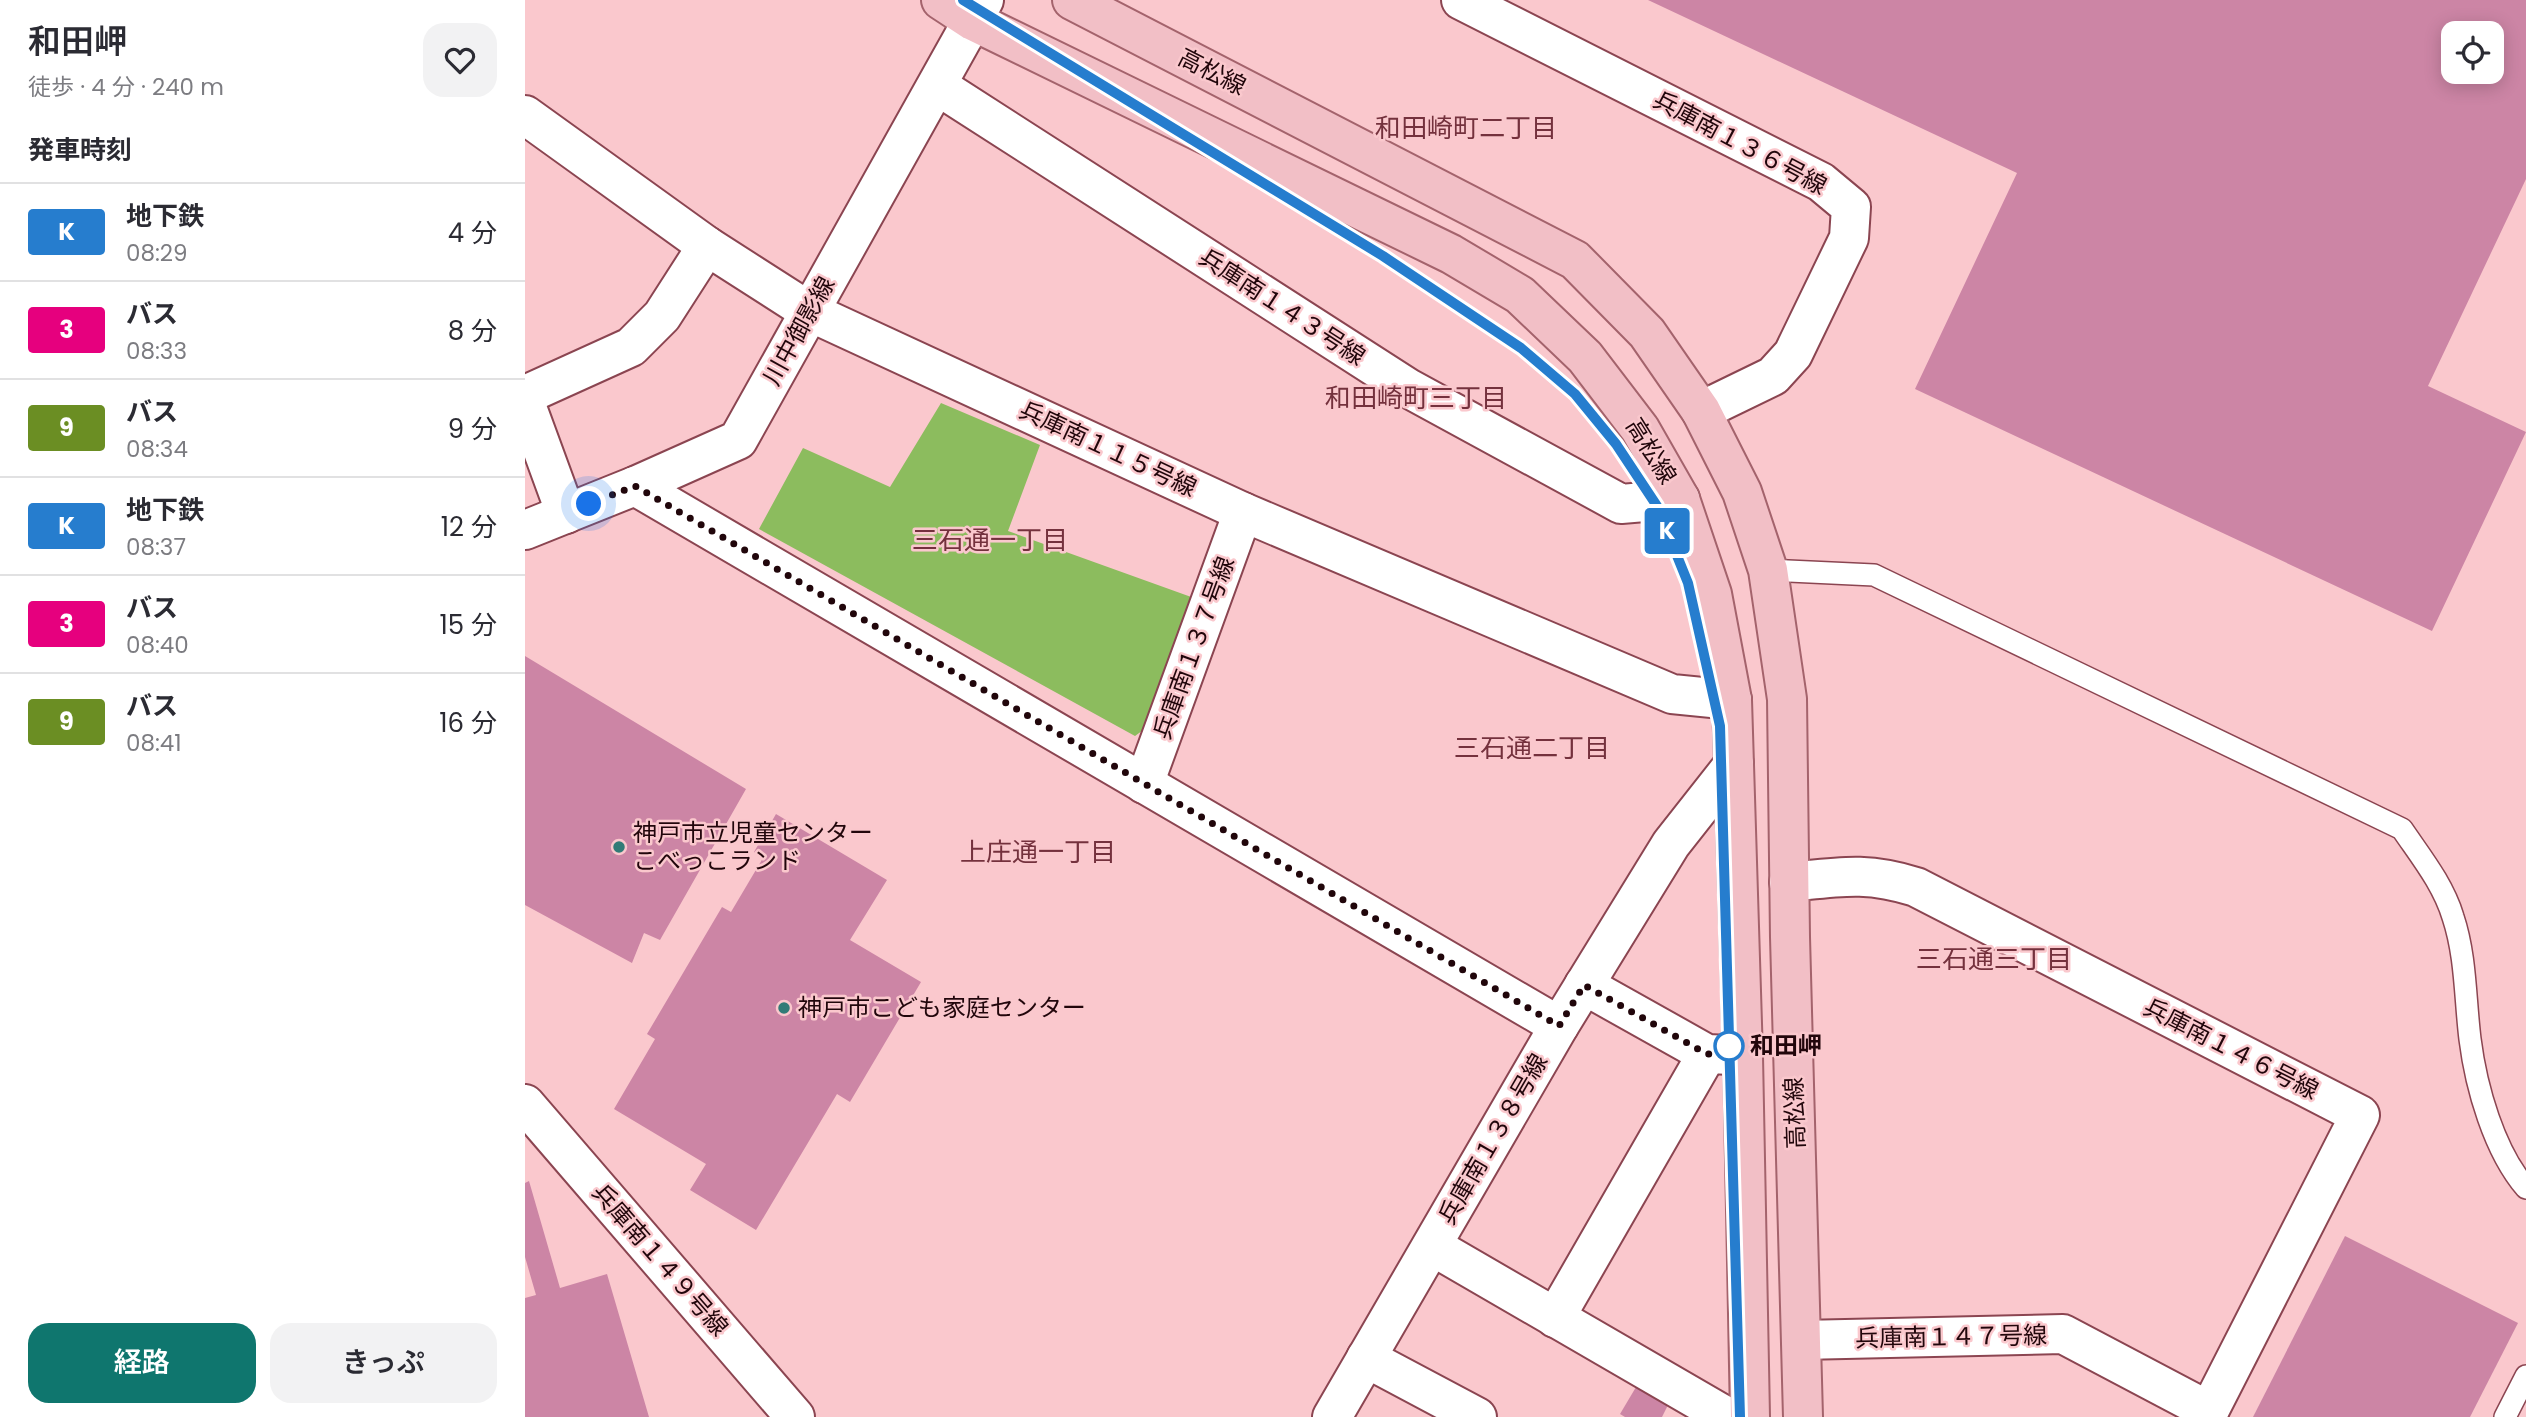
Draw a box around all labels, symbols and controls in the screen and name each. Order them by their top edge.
text: 和田岬 [28,18,127,65]
map controls [2441,21,2504,84]
button: locate [2441,21,2504,84]
button: heart [423,23,497,97]
street label: 高松線 [1173,41,1252,103]
text: 徒歩 · 4 分 · 240 m [28,71,224,103]
street label: 兵庫南１３６号線 [1648,83,1833,202]
district label: 和田崎町二丁目 [1375,110,1557,146]
text: 発車時刻 [28,132,132,168]
text: 地下鉄 [126,198,204,234]
text: K [58,215,75,248]
text: 4 分 [448,215,497,251]
text: 08:29 [126,237,188,269]
street label: 兵庫南１４３号線 [1193,240,1372,373]
street label: 川中御影線 [755,270,842,391]
text: バス [126,296,178,332]
text: 3 [59,313,74,346]
text: 8 分 [448,313,497,349]
text: 08:33 [126,335,187,367]
district label: 和田崎町三丁目 [1325,380,1507,416]
street label: 兵庫南１１５号線 [1014,393,1202,504]
text: バス [126,394,178,430]
text: 9 [59,411,74,444]
text: 9 分 [448,411,497,447]
street label: 高松線 [1618,411,1684,490]
text: 08:34 [126,433,188,465]
your location [571,486,606,521]
text: 地下鉄 [126,492,204,528]
line badge: K [1644,508,1690,554]
text: K [58,509,75,542]
text: 12 分 [441,509,497,545]
text: K [1659,514,1675,547]
district label: 三石通一丁目 [912,522,1068,558]
text: 08:37 [126,531,186,563]
street label: 兵庫南１３７号線 [1145,552,1242,744]
text: バス [126,590,178,626]
text: 3 [59,607,74,640]
text: 15 分 [439,607,497,643]
text: 08:40 [126,629,189,661]
text: バス [126,688,178,724]
text: 9 [59,705,74,738]
text: 16 分 [439,705,497,741]
text: 08:41 [126,727,182,759]
district label: 三石通二丁目 [1454,730,1610,766]
place label: 神戸市立児童センター こべっこランド [633,816,873,877]
district label: 上庄通一丁目 [960,834,1116,870]
marker: 神戸市立児童センター こべっこランド [611,839,627,855]
district label: 三石通三丁目 [1916,941,2072,977]
street label: 兵庫南１４６号線 [2138,990,2324,1107]
place label: 神戸市こども家庭センター [798,991,1086,1024]
marker: 神戸市こども家庭センター [776,1000,792,1016]
place label: 和田岬 [1750,1029,1822,1062]
marker: 和田岬 [1714,1031,1744,1061]
street label: 兵庫南１３８号線 [1430,1047,1555,1230]
street label: 高松線 [1777,1076,1812,1150]
street label: 兵庫南１４９号線 [585,1176,736,1343]
street label: 兵庫南１４７号線 [1855,1318,2047,1355]
button: 経路 [28,1323,256,1403]
button: きっぷ [270,1323,497,1403]

